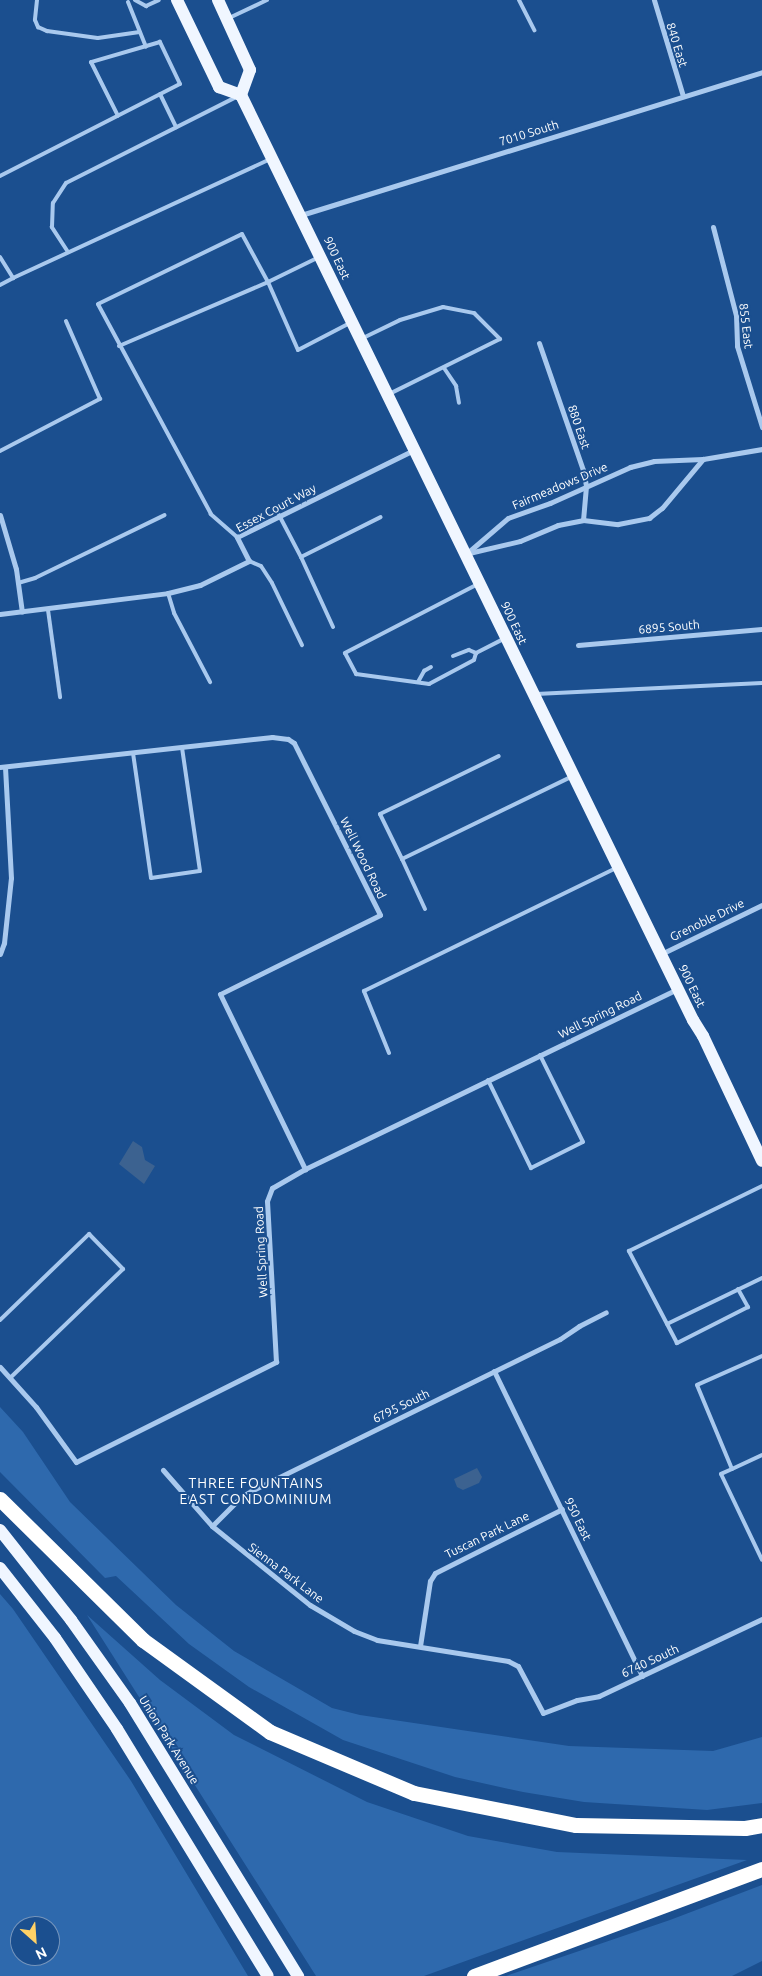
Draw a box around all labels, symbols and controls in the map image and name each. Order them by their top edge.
street label: 840 East [663,21,691,69]
street label: 7010 South [497,117,561,149]
street label: 900 East [321,234,353,282]
street label: 855 East [736,302,756,350]
street label: 880 East [565,403,593,451]
street label: Fairmeadows Drive [510,459,610,513]
street label: Essex Court Way [234,481,318,535]
street label: 900 East [498,599,530,647]
street label: 6895 South [638,617,700,637]
street label: Well Wood Road [337,815,389,901]
street label: Grenoble Drive [667,896,747,944]
street label: 900 East [675,962,709,1010]
street label: Well Spring Road [556,988,644,1042]
street label: Well Spring Road [251,1206,271,1298]
street label: 6795 South [370,1386,432,1426]
district label: THREE FOUNTAINS EAST CONDOMINIUM [178,1475,334,1508]
street label: 950 East [561,1495,595,1543]
street label: Tuscan Park Lane [442,1508,532,1562]
street label: Sienna Park Lane [245,1540,327,1606]
street label: 6740 South [619,1641,681,1681]
street label: Union Park Avenue [136,1693,202,1787]
north arrow [10,1916,60,1966]
text: N [33,1944,49,1963]

